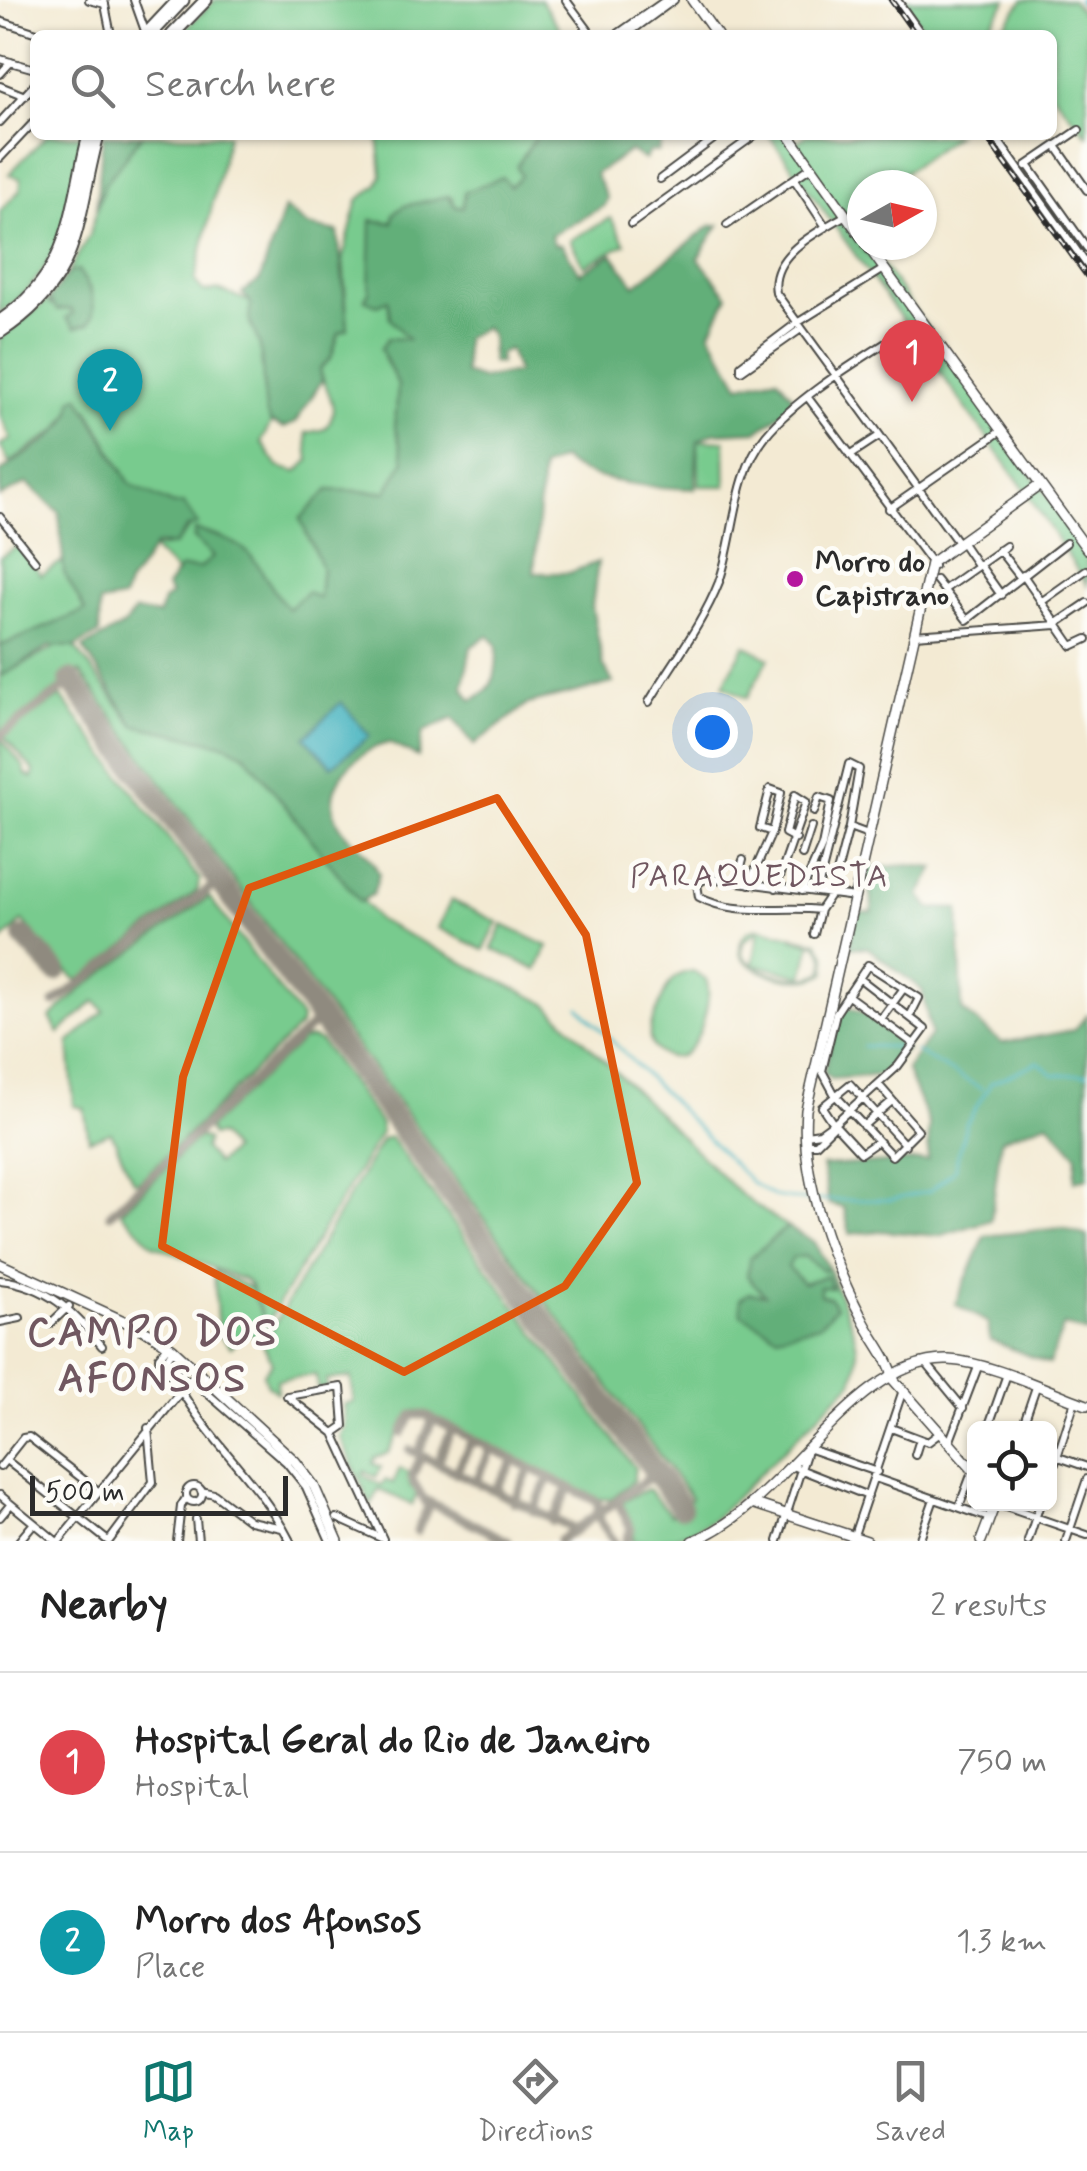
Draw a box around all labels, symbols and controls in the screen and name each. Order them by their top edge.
search box [30,30,1057,140]
icon: search [65,58,120,113]
text: Search here [145,61,336,110]
north arrow [847,170,937,260]
pin: 1 [880,320,944,402]
pin: 2 [78,348,142,431]
place label: Morro do Capistrano [815,543,949,616]
marker: Morro do Capistrano [784,568,806,590]
your location [687,707,738,758]
district label: PARAQUEDISTA [630,856,890,898]
district label: CAMPO DOS AFONSOS [27,1308,279,1406]
map controls [967,1421,1057,1511]
button: locate [967,1421,1057,1511]
scale bar [30,1471,288,1516]
text: 500 m [45,1475,125,1512]
text: Nearby [40,1579,168,1634]
text: 2 results [930,1585,1047,1627]
text: Hospital Geral do Rio de Janeiro [135,1717,650,1766]
text: 1 [65,1741,80,1783]
text: 750 m [957,1741,1047,1783]
text: Hospital [135,1766,249,1808]
text: Morro dos Afonsos [135,1897,421,1946]
text: 2 [65,1921,80,1963]
text: 1.3 km [956,1921,1047,1963]
text: Place [135,1946,205,1988]
tab: Map [141,2054,196,2151]
tab: Directions [478,2054,593,2151]
tab: Saved [875,2054,946,2151]

